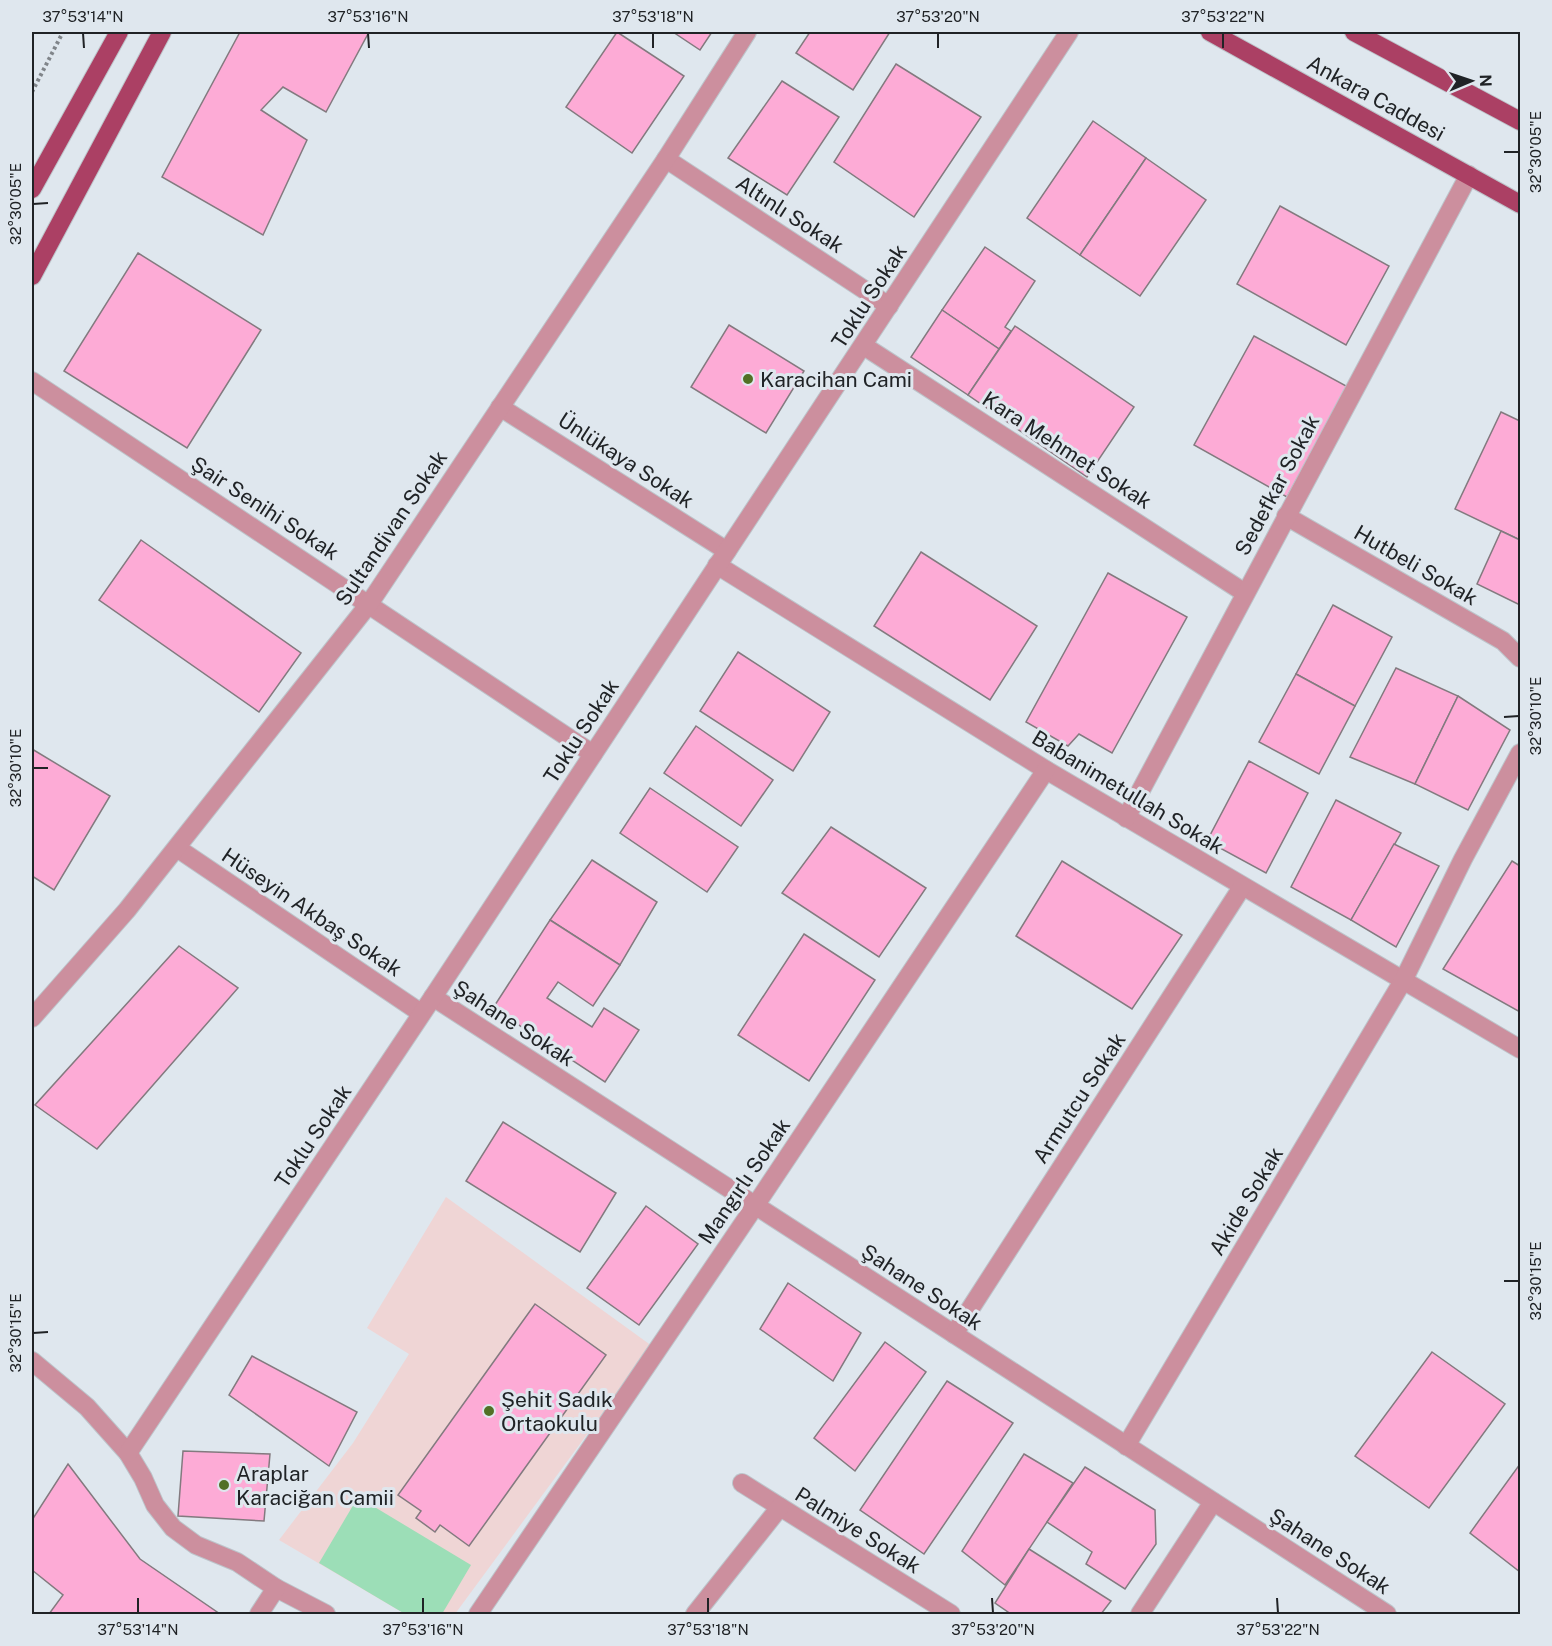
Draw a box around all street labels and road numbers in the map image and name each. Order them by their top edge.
street label: Ankara Caddesi [1303,50,1449,146]
street label: Altınlı Sokak [731,170,849,258]
street label: Toklu Sokak [826,239,912,353]
street label: Kara Mehmet Sokak [978,386,1156,514]
street label: Ünlükaya Sokak [554,407,699,513]
street label: Sedefkar Sokak [1229,410,1325,560]
street label: Sultandivan Sokak [330,446,452,610]
street label: Şair Senihi Sokak [187,451,344,565]
street label: Hutbeli Sokak [1350,520,1482,610]
street label: Toklu Sokak [538,674,624,788]
street label: Babanimetullah Sokak [1028,725,1229,859]
street label: Hüseyin Akbaş Sokak [217,842,407,982]
street label: Şahane Sokak [449,975,579,1071]
street label: Armutcu Sokak [1027,1028,1131,1168]
street label: Toklu Sokak [269,1080,357,1192]
street label: Mangırlı Sokak [693,1113,795,1249]
street label: Akide Sokak [1204,1142,1288,1260]
street label: Şahane Sokak [857,1239,987,1335]
street label: Palmiye Sokak [791,1481,925,1579]
street label: Şahane Sokak [1265,1503,1395,1599]

